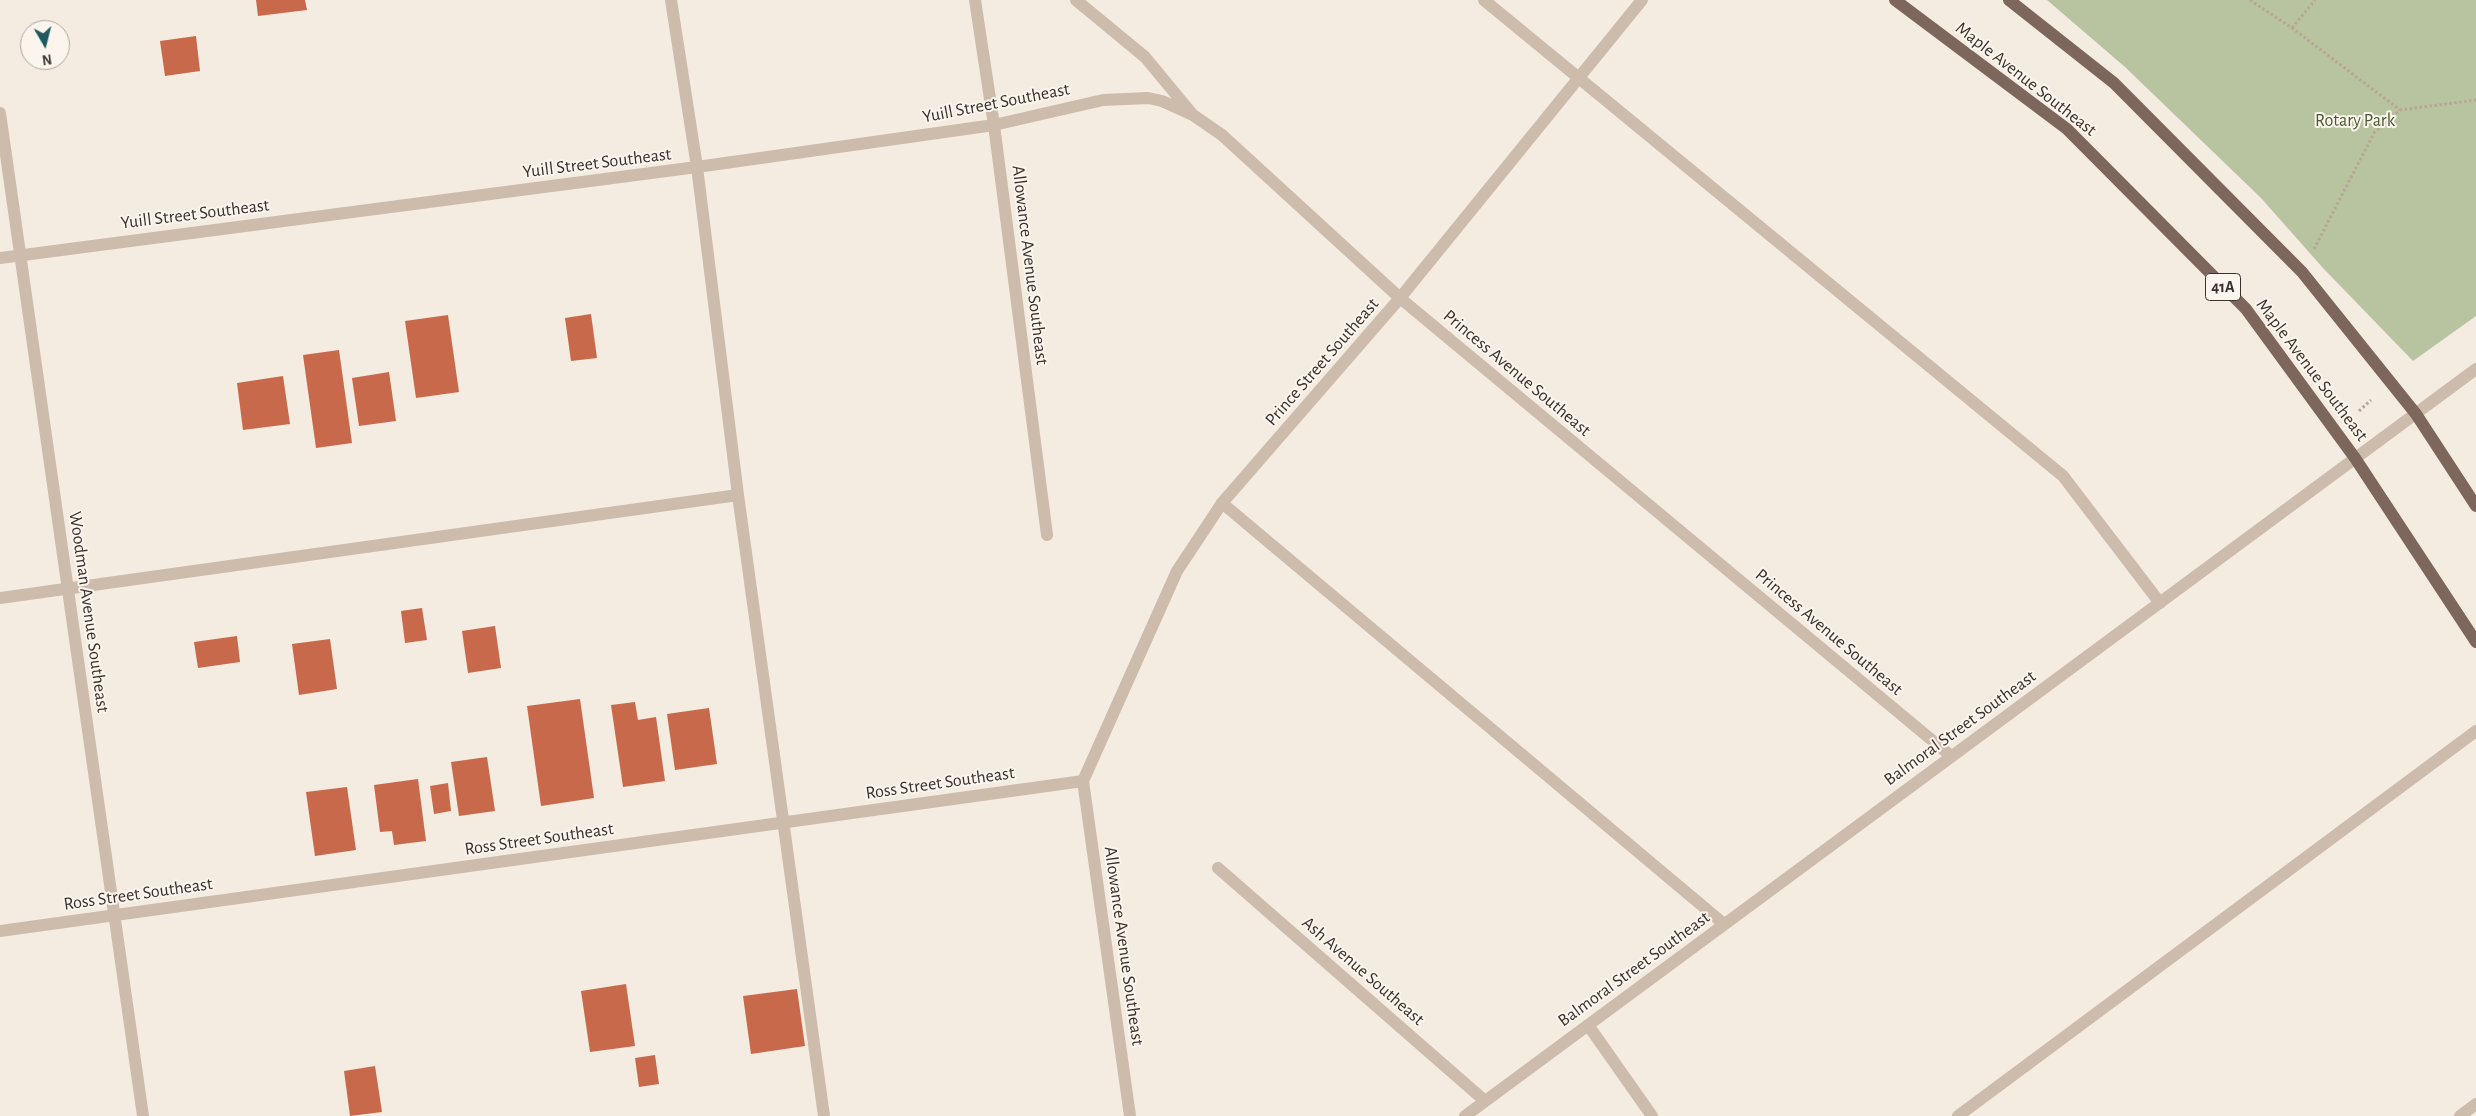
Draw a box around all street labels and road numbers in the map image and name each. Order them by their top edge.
street label: Maple Avenue Southeast [1951,17,2101,141]
street label: Yuill Street Southeast [921,78,1071,128]
street label: Yuill Street Southeast [522,143,672,183]
street label: Allowance Avenue Southeast [1007,164,1053,366]
street label: Yuill Street Southeast [120,194,270,234]
road number: 41A [2206,274,2240,300]
street label: Prince Street Southeast [1261,294,1383,430]
street label: Maple Avenue Southeast [2251,294,2373,446]
street label: Princess Avenue Southeast [1439,305,1595,441]
street label: Woodman Avenue Southeast [64,510,114,714]
street label: Princess Avenue Southeast [1751,564,1907,700]
street label: Balmoral Street Southeast [1880,666,2040,790]
street label: Ross Street Southeast [864,762,1016,804]
street label: Ross Street Southeast [463,818,615,860]
street label: Allowance Avenue Southeast [1099,845,1149,1047]
street label: Ross Street Southeast [62,873,214,915]
street label: Balmoral Street Southeast [1554,907,1714,1031]
street label: Ash Avenue Southeast [1297,912,1429,1030]

